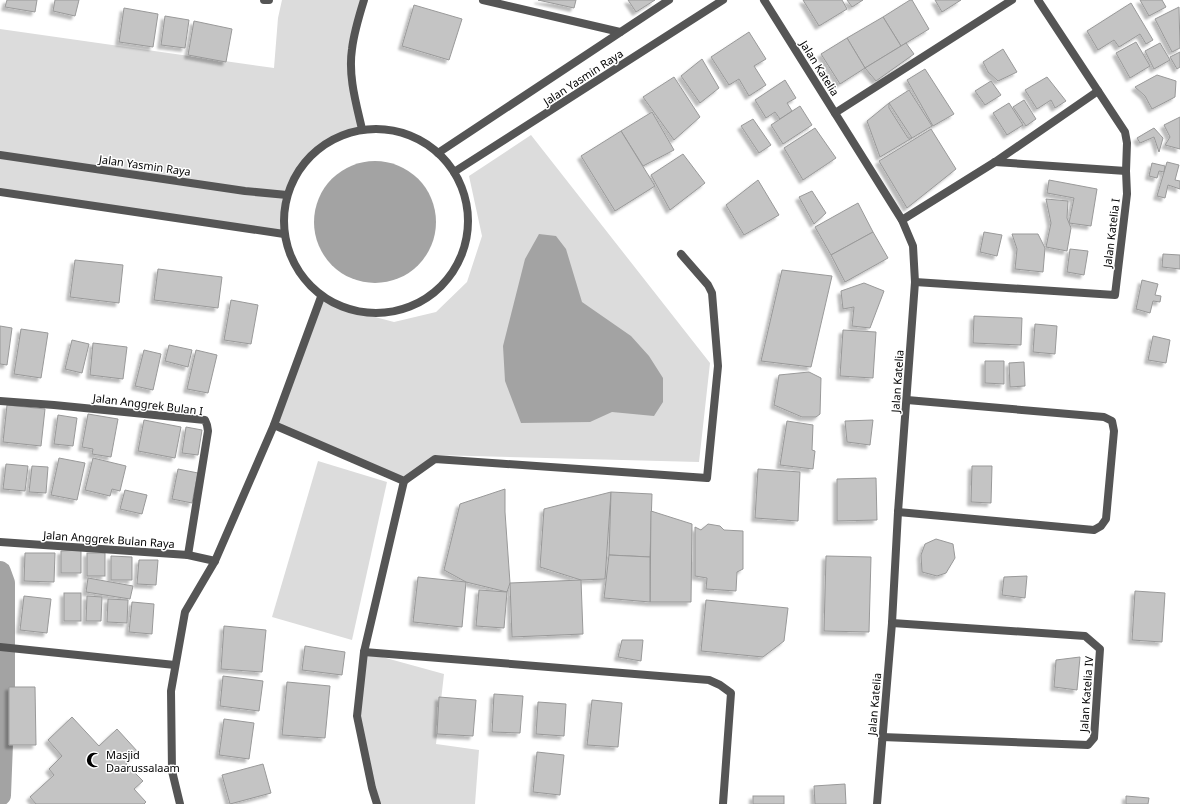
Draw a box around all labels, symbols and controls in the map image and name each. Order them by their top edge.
street label: Jalan Katelia [796,37,843,99]
street label: Jalan Yasmin Raya [539,46,626,109]
street label: Jalan Yasmin Raya [97,151,192,179]
street label: Jalan Katelia I [1099,197,1123,269]
street label: Jalan Katelia [887,349,907,414]
street label: Jalan Anggrek Bulan I [91,390,204,418]
street label: Jalan Anggrek Bulan Raya [42,527,175,551]
street label: Jalan Katelia IV [1076,655,1096,733]
street label: Jalan Katelia [864,672,884,737]
place label: Masjid Daarussalaam [106,747,180,775]
mosque icon: Masjid Daarussalaam [85,751,103,769]

